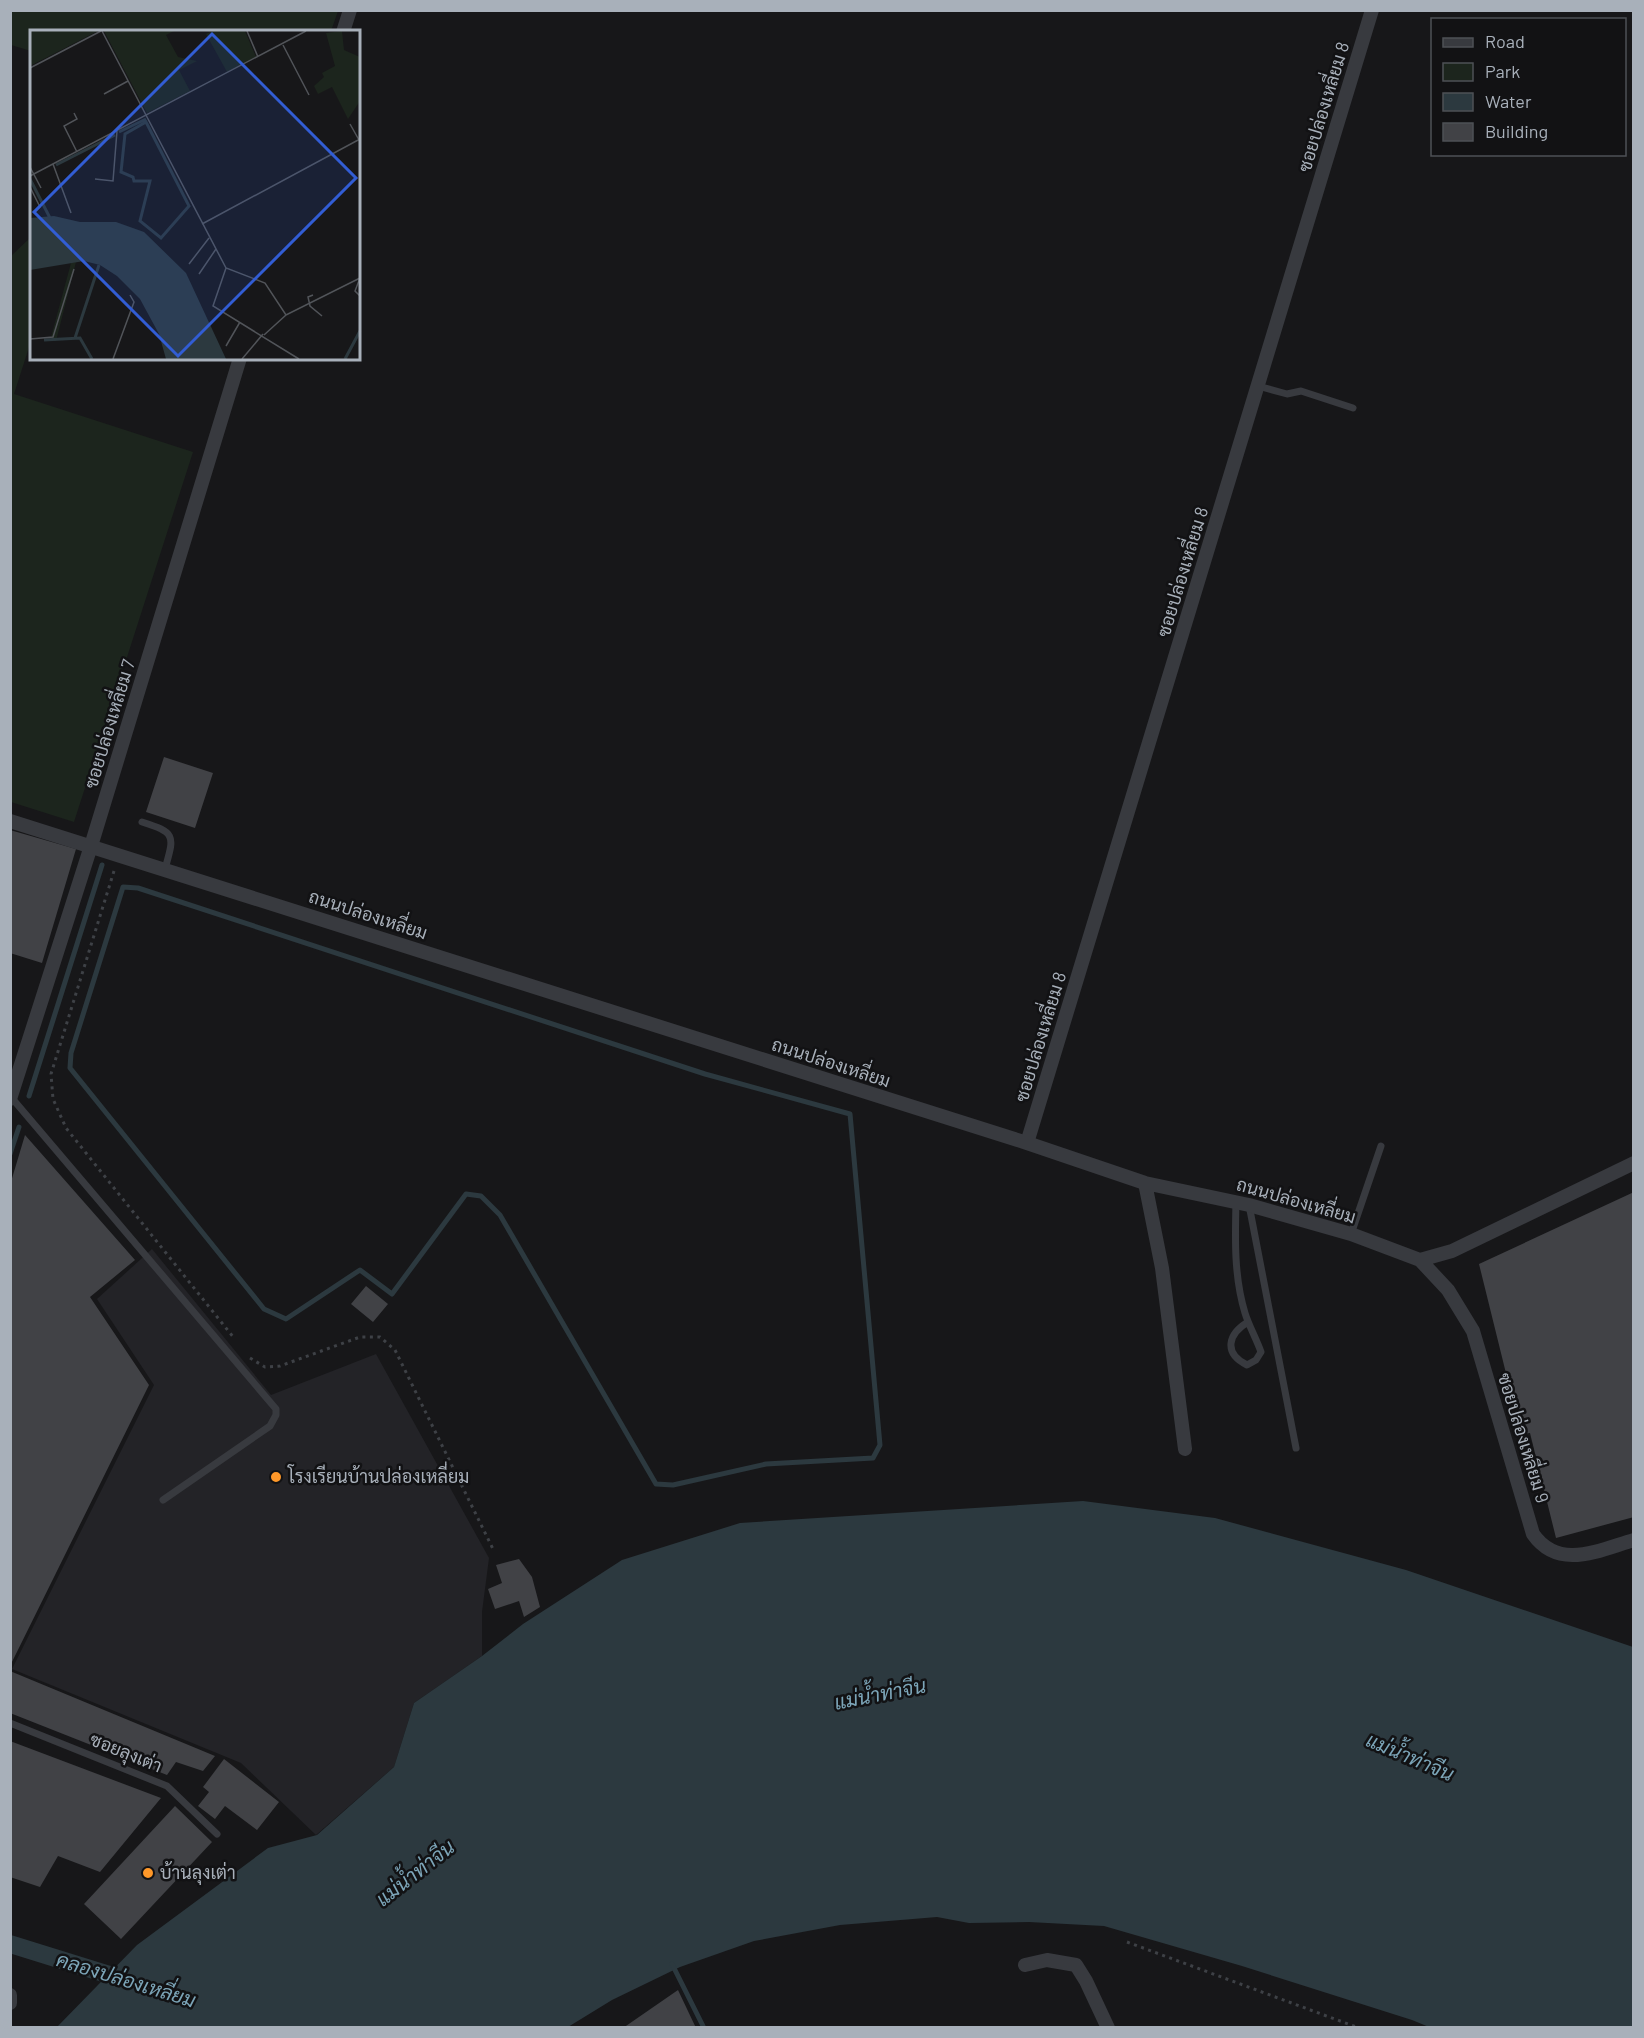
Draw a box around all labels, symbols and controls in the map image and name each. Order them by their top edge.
legend [1431,18,1626,156]
inset map [30,30,360,360]
text: Road [1485,30,1525,52]
street label: ซอยปล่องเหลี่ยม 8 [1289,38,1353,174]
text: Park [1485,60,1520,82]
text: Water [1485,90,1532,112]
text: Building [1485,120,1548,142]
street label: ซอยปล่องเหลี่ยม 8 [1148,503,1212,639]
street label: ซอยปล่องเหลี่ยม 7 [75,655,139,791]
street label: ถนนปล่องเหลี่ยม [306,881,432,944]
street label: ซอยปล่องเหลี่ยม 8 [1006,968,1070,1104]
street label: ถนนปล่องเหลี่ยม [769,1029,895,1092]
street label: ถนนปล่องเหลี่ยม [1234,1169,1360,1228]
street label: ซอยปล่องเหลี่ยม 9 [1494,1369,1558,1505]
place label: โรงเรียนบ้านปล่องเหลี่ยม [287,1461,469,1487]
marker: โรงเรียนบ้านปล่องเหลี่ยม [269,1470,283,1484]
water label: แม่น้ำท่าจีน [831,1667,928,1714]
water label: แม่น้ำท่าจีน [1363,1722,1460,1785]
street label: ซอยลุงเต่า [86,1728,166,1778]
water label: แม่น้ำท่าจีน [367,1830,459,1910]
place label: บ้านลุงเต่า [160,1861,236,1885]
marker: บ้านลุงเต่า [141,1866,155,1880]
water label: คลองปล่องเหลี่ยม [54,1943,200,2012]

